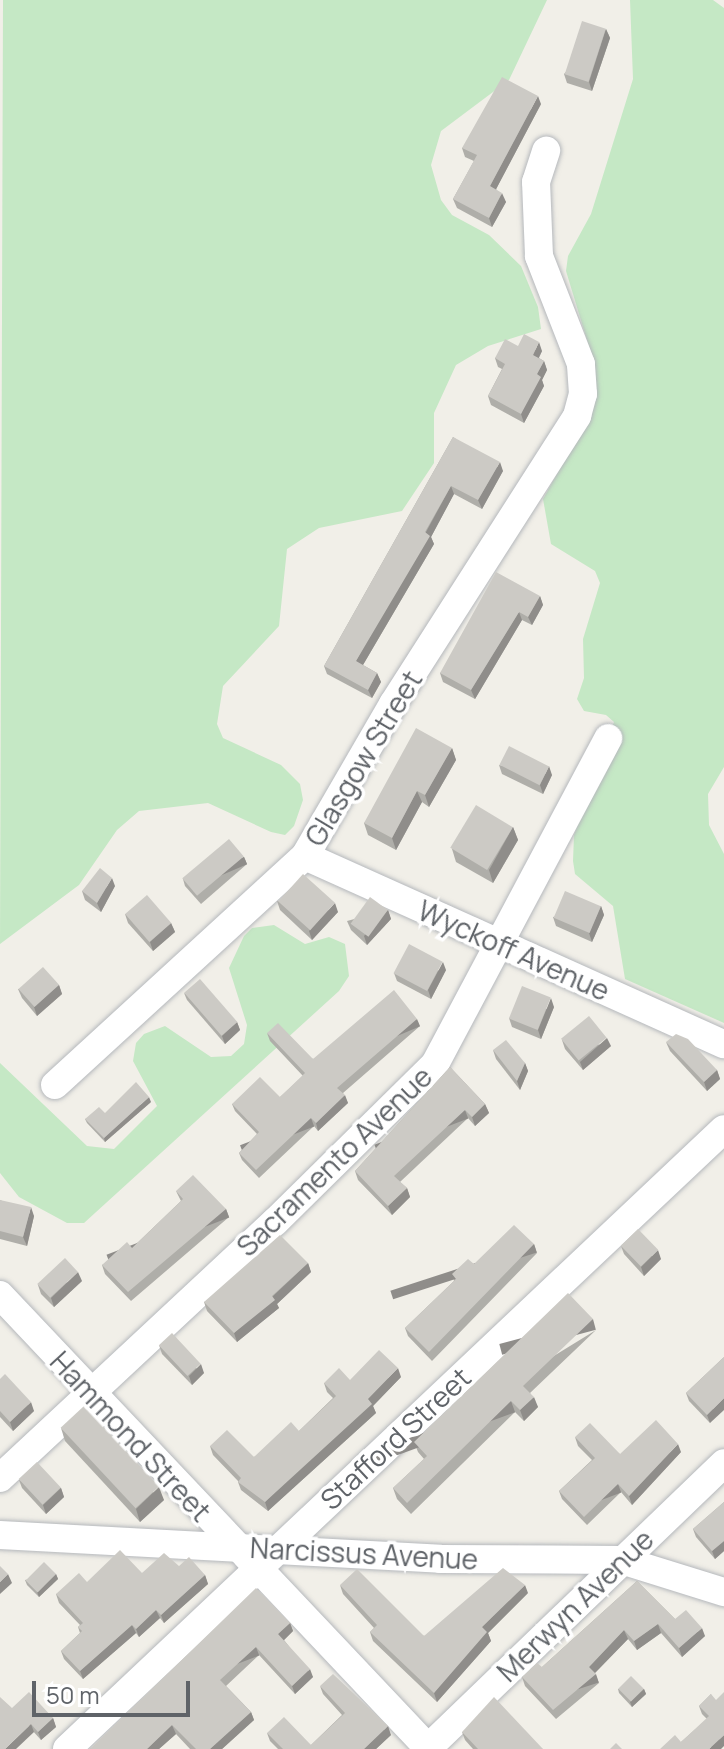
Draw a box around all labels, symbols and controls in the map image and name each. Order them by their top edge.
street label: Glasgow Street [297,664,429,852]
street label: Wyckoff Avenue [413,893,615,1007]
street label: Sacramento Avenue [229,1059,439,1263]
street label: Hammond Street [44,1344,218,1528]
street label: Stafford Street [313,1360,477,1516]
street label: Merwyn Avenue [490,1522,660,1688]
street label: Narcissus Avenue [249,1530,479,1576]
scale bar [36,1665,194,1715]
text: 50 m [46,1678,100,1711]

